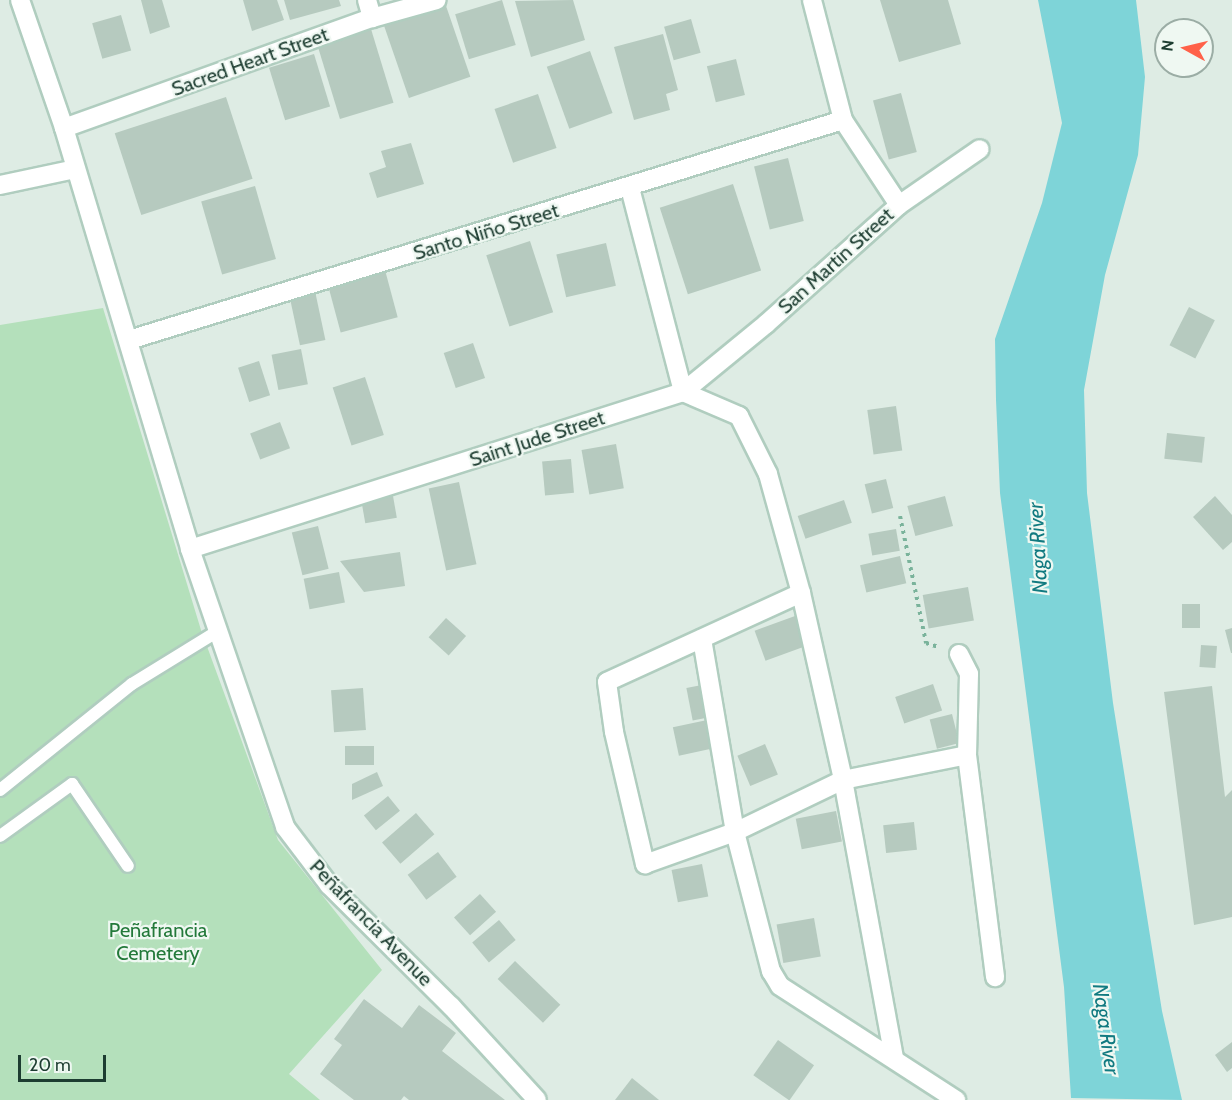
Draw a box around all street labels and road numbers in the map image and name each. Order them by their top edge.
street label: Sacred Heart Street [168,23,332,101]
street label: Santo Niño Street [410,198,562,266]
street label: San Martin Street [773,203,899,319]
street label: Saint Jude Street [467,406,607,472]
street label: Peñafrancia Avenue [305,855,437,991]

